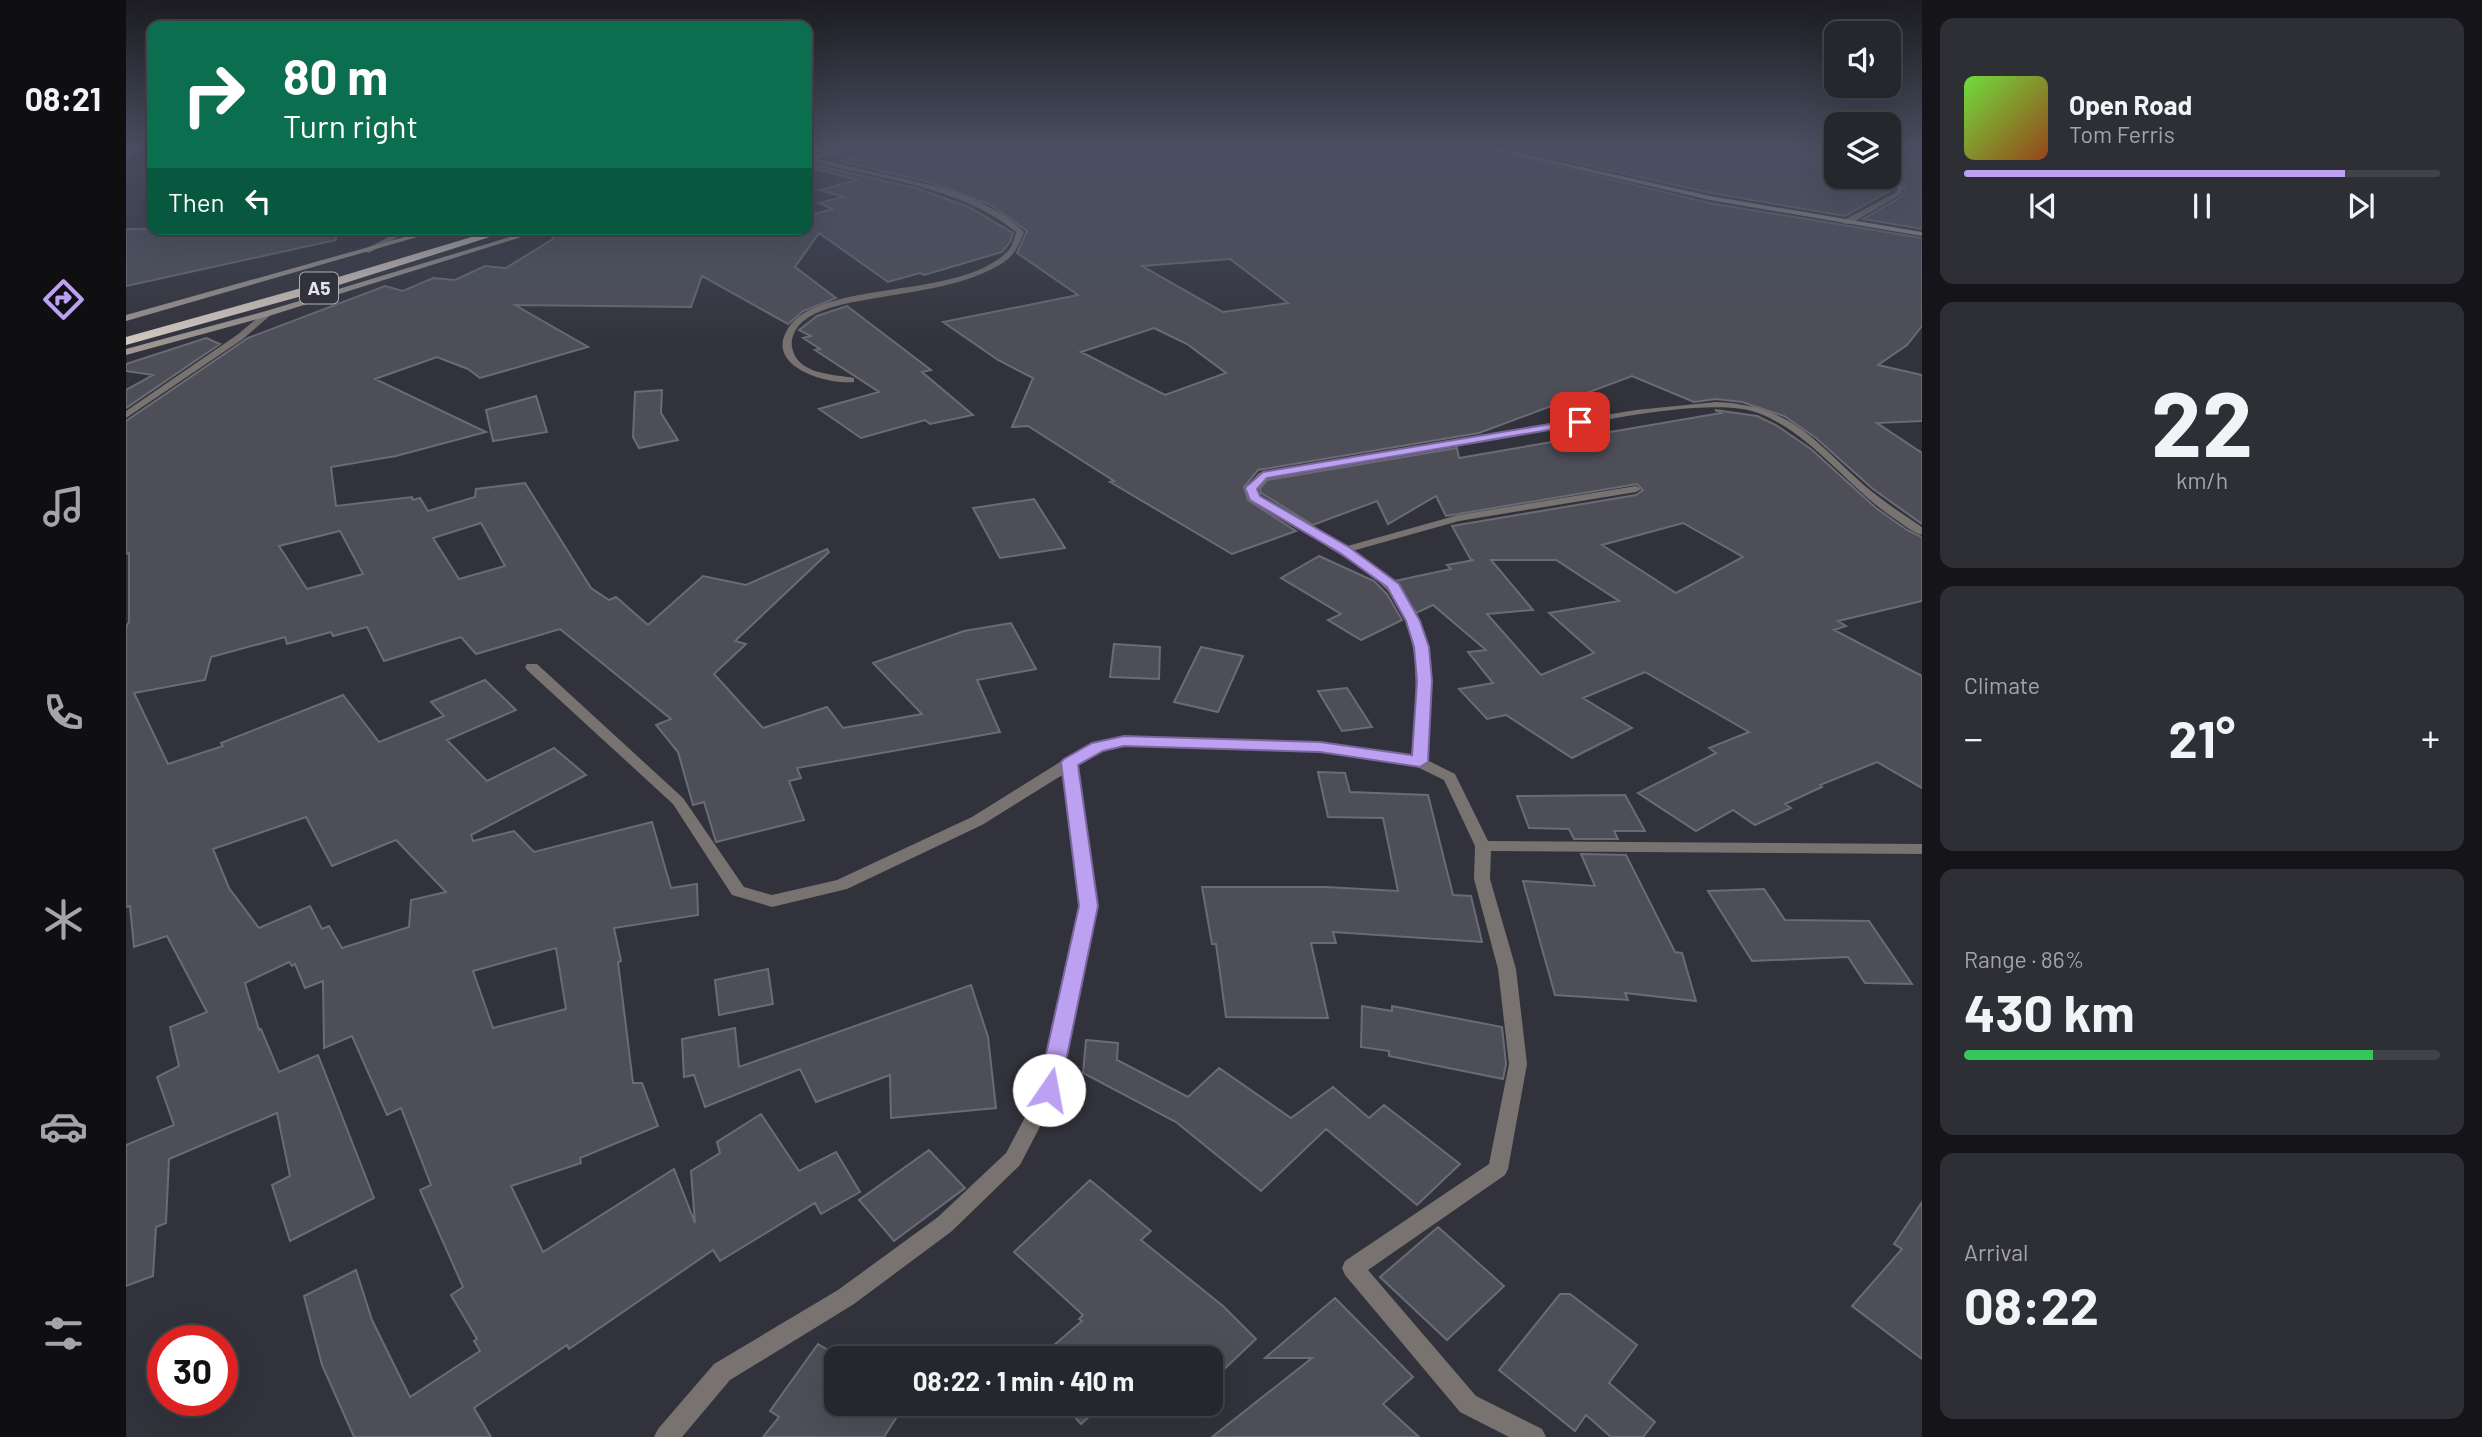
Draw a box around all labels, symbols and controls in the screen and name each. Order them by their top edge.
map controls [1824,21,1901,189]
button: sound [1824,21,1901,98]
text: 80 m [283,46,388,105]
icon: right [168,49,259,140]
text: 08:21 [25,79,101,117]
text: Open Road [2069,89,2192,120]
text: Turn right [283,106,418,144]
button: layers [1824,112,1901,189]
text: Tom Ferris [2069,120,2175,148]
icon: left [239,182,277,220]
text: Then [168,186,225,217]
icon: previous [2024,187,2062,225]
icon: pause [2183,187,2221,225]
icon: next [2342,187,2380,225]
road number: A5 [300,272,338,304]
icon: directions [39,275,88,324]
text: 22 [2151,366,2253,475]
pin [1550,392,1610,452]
icon: arrive [1561,403,1599,441]
text: km/h [2176,466,2228,494]
icon: music [39,482,88,531]
text: Climate [1964,671,2040,699]
icon: phone [39,688,88,737]
text: 21° [2169,706,2235,768]
text: − [1964,714,1983,760]
text: + [2421,714,2440,760]
icon: climate [39,895,88,944]
text: Range · 86% [1964,945,2084,973]
text: 430 km [1964,980,2135,1042]
position arrow [1012,1053,1086,1127]
icon: car [39,1102,88,1151]
text: Arrival [1964,1238,2028,1266]
text: 08:22 [1964,1273,2099,1335]
icon: filters [39,1309,88,1358]
speed limit sign: 30 [147,1325,238,1416]
text: 08:22 · 1 min · 410 m [913,1365,1134,1396]

